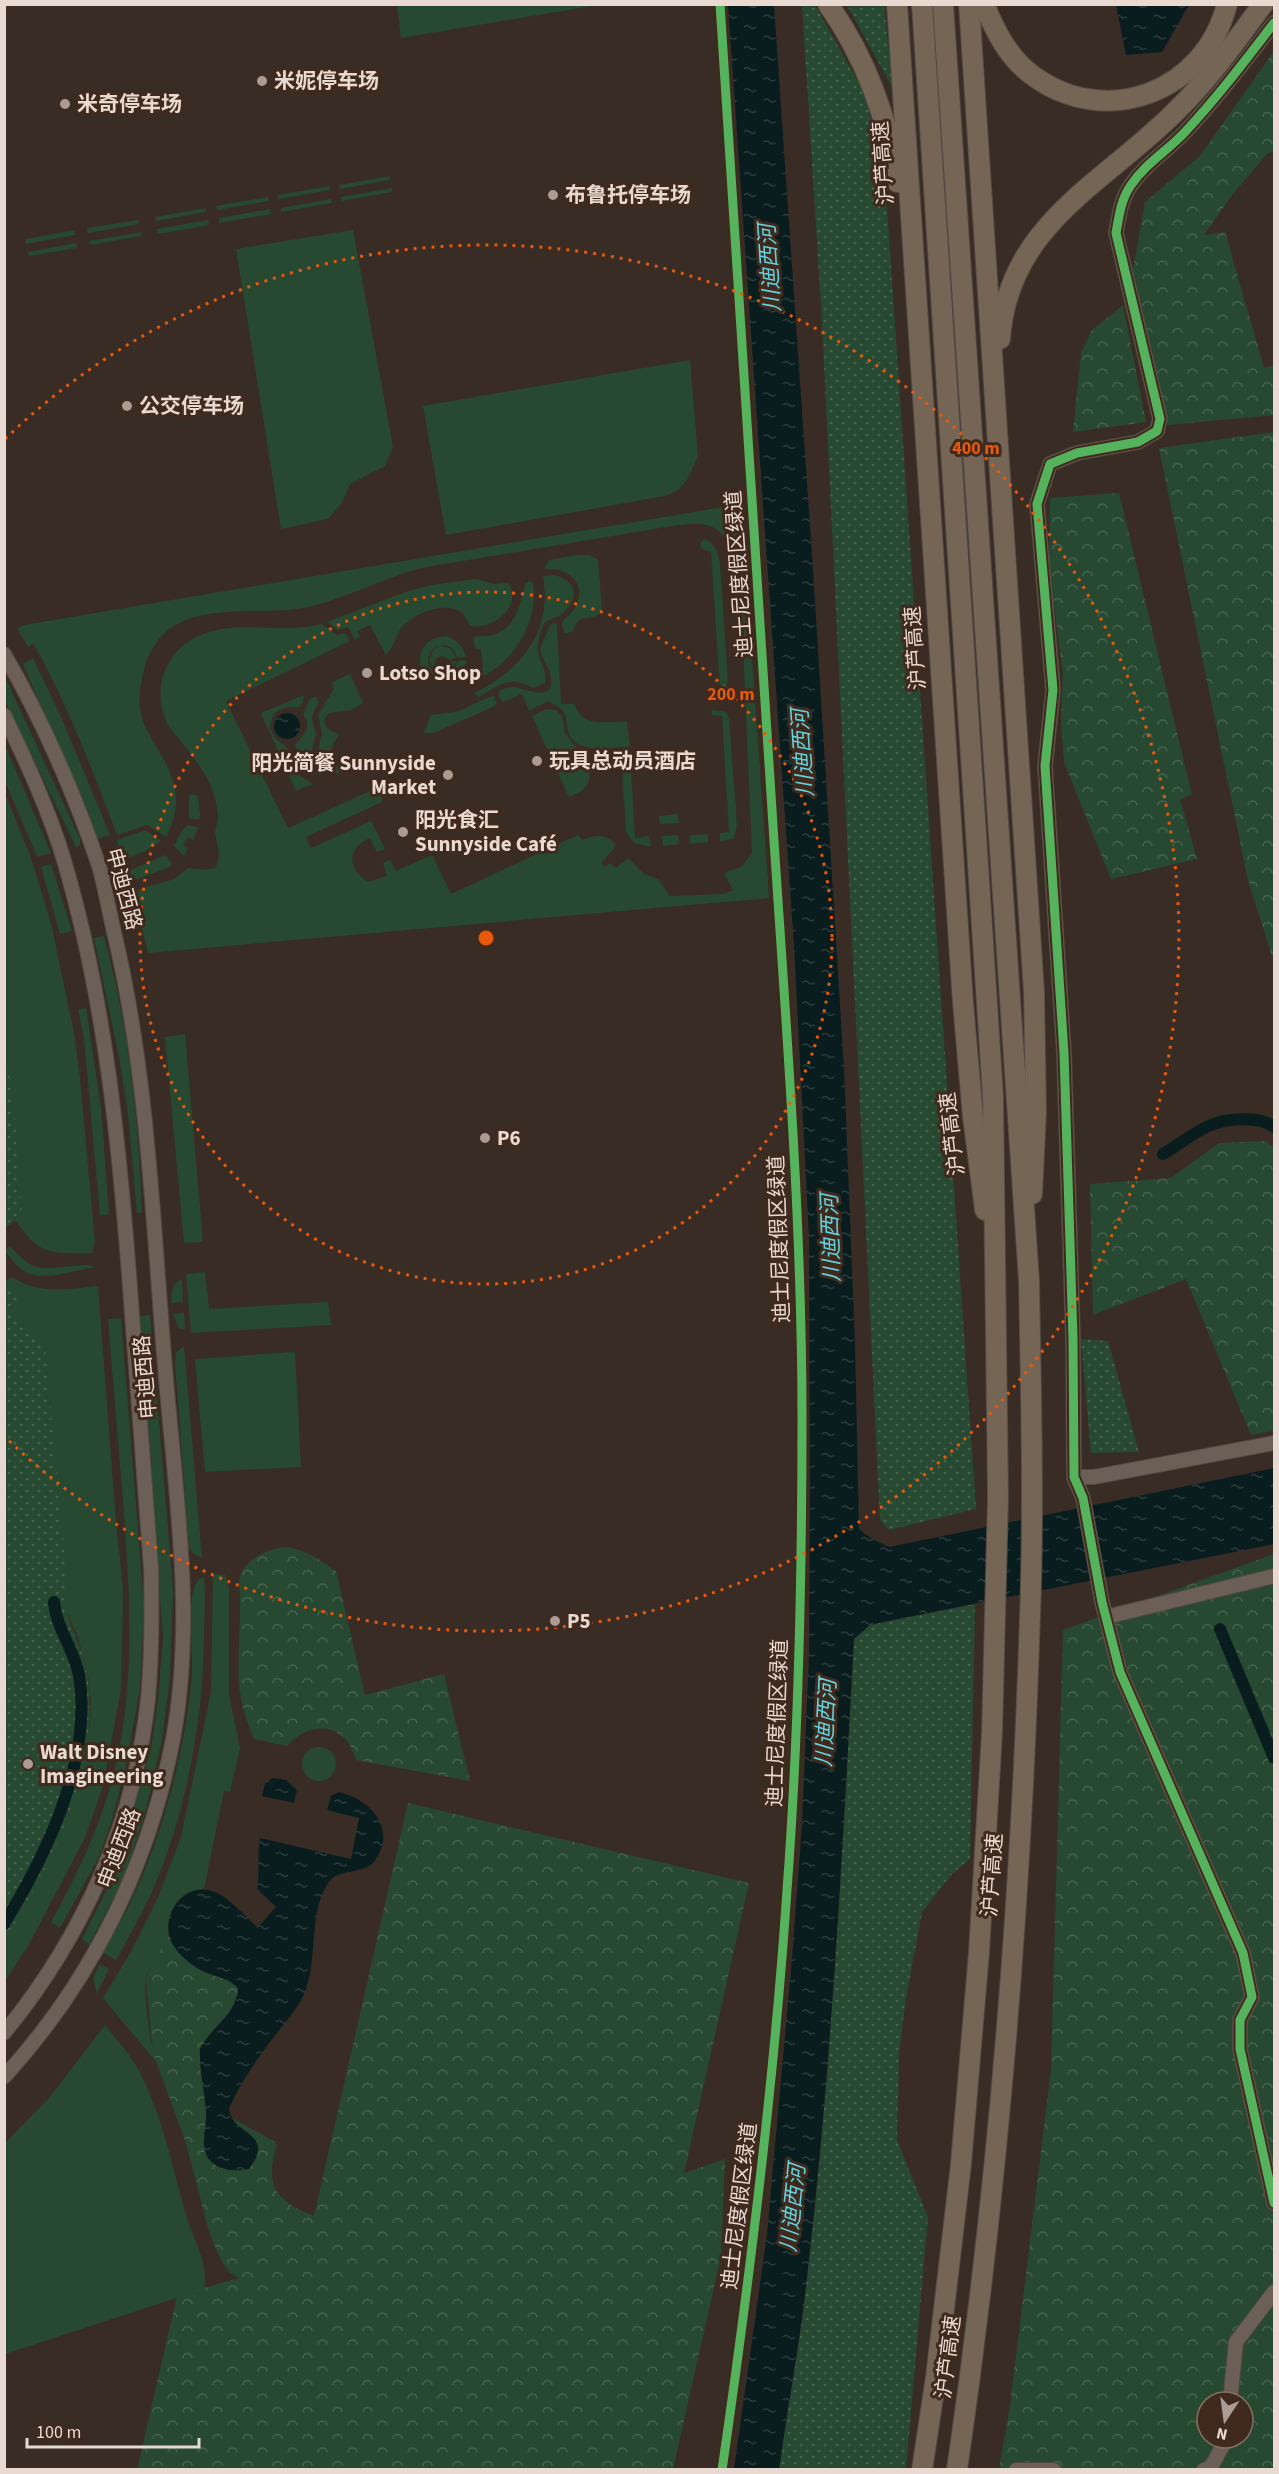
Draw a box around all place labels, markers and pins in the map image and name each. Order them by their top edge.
place label: 米妮停车场 [274,66,379,96]
marker: 米妮停车场 [255,74,269,88]
place label: 米奇停车场 [77,89,182,119]
marker: 米奇停车场 [58,97,72,111]
place label: 布鲁托停车场 [565,180,691,210]
marker: 布鲁托停车场 [546,188,560,202]
place label: 公交停车场 [139,391,244,421]
marker: 公交停车场 [120,399,134,413]
place label: Lotso Shop [379,658,481,688]
marker: Lotso Shop [360,666,374,680]
place label: 玩具总动员酒店 [549,746,696,776]
place label: 阳光简餐 Sunnyside Market [251,748,436,802]
marker: 玩具总动员酒店 [530,754,544,768]
marker: 阳光简餐 Sunnyside Market [441,768,455,782]
place label: 阳光食汇 Sunnyside Café [415,805,557,859]
marker: 阳光食汇 Sunnyside Café [396,825,410,839]
centre of rings [476,928,496,948]
place label: P6 [497,1123,521,1153]
marker: P6 [478,1131,492,1145]
place label: P5 [567,1606,591,1636]
marker: P5 [548,1614,562,1628]
place label: Walt Disney Imagineering [40,1737,164,1791]
marker: Walt Disney Imagineering [21,1757,35,1771]

